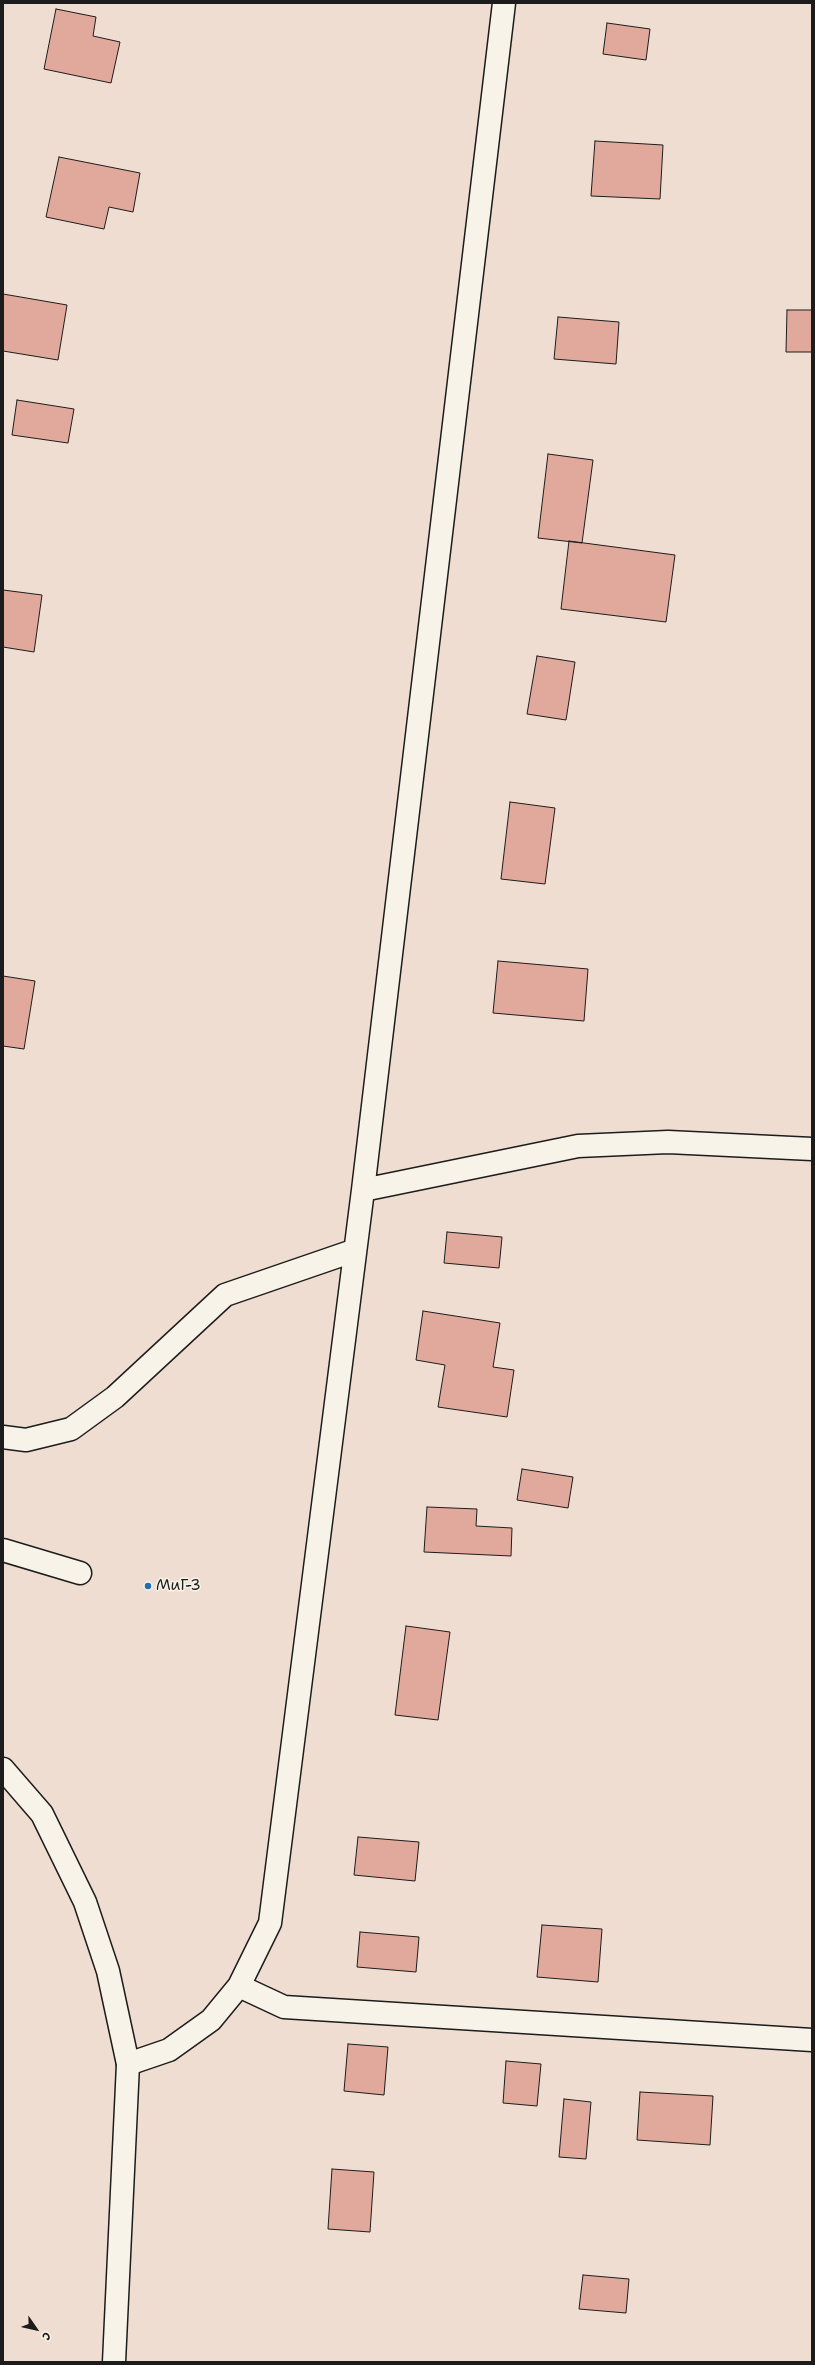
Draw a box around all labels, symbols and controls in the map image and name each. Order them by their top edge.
place label: МиГ-3 [156,1577,201,1595]
marker: МиГ-3 [143,1581,153,1591]
north arrow [16,2309,56,2349]
text: С [38,2329,54,2343]

